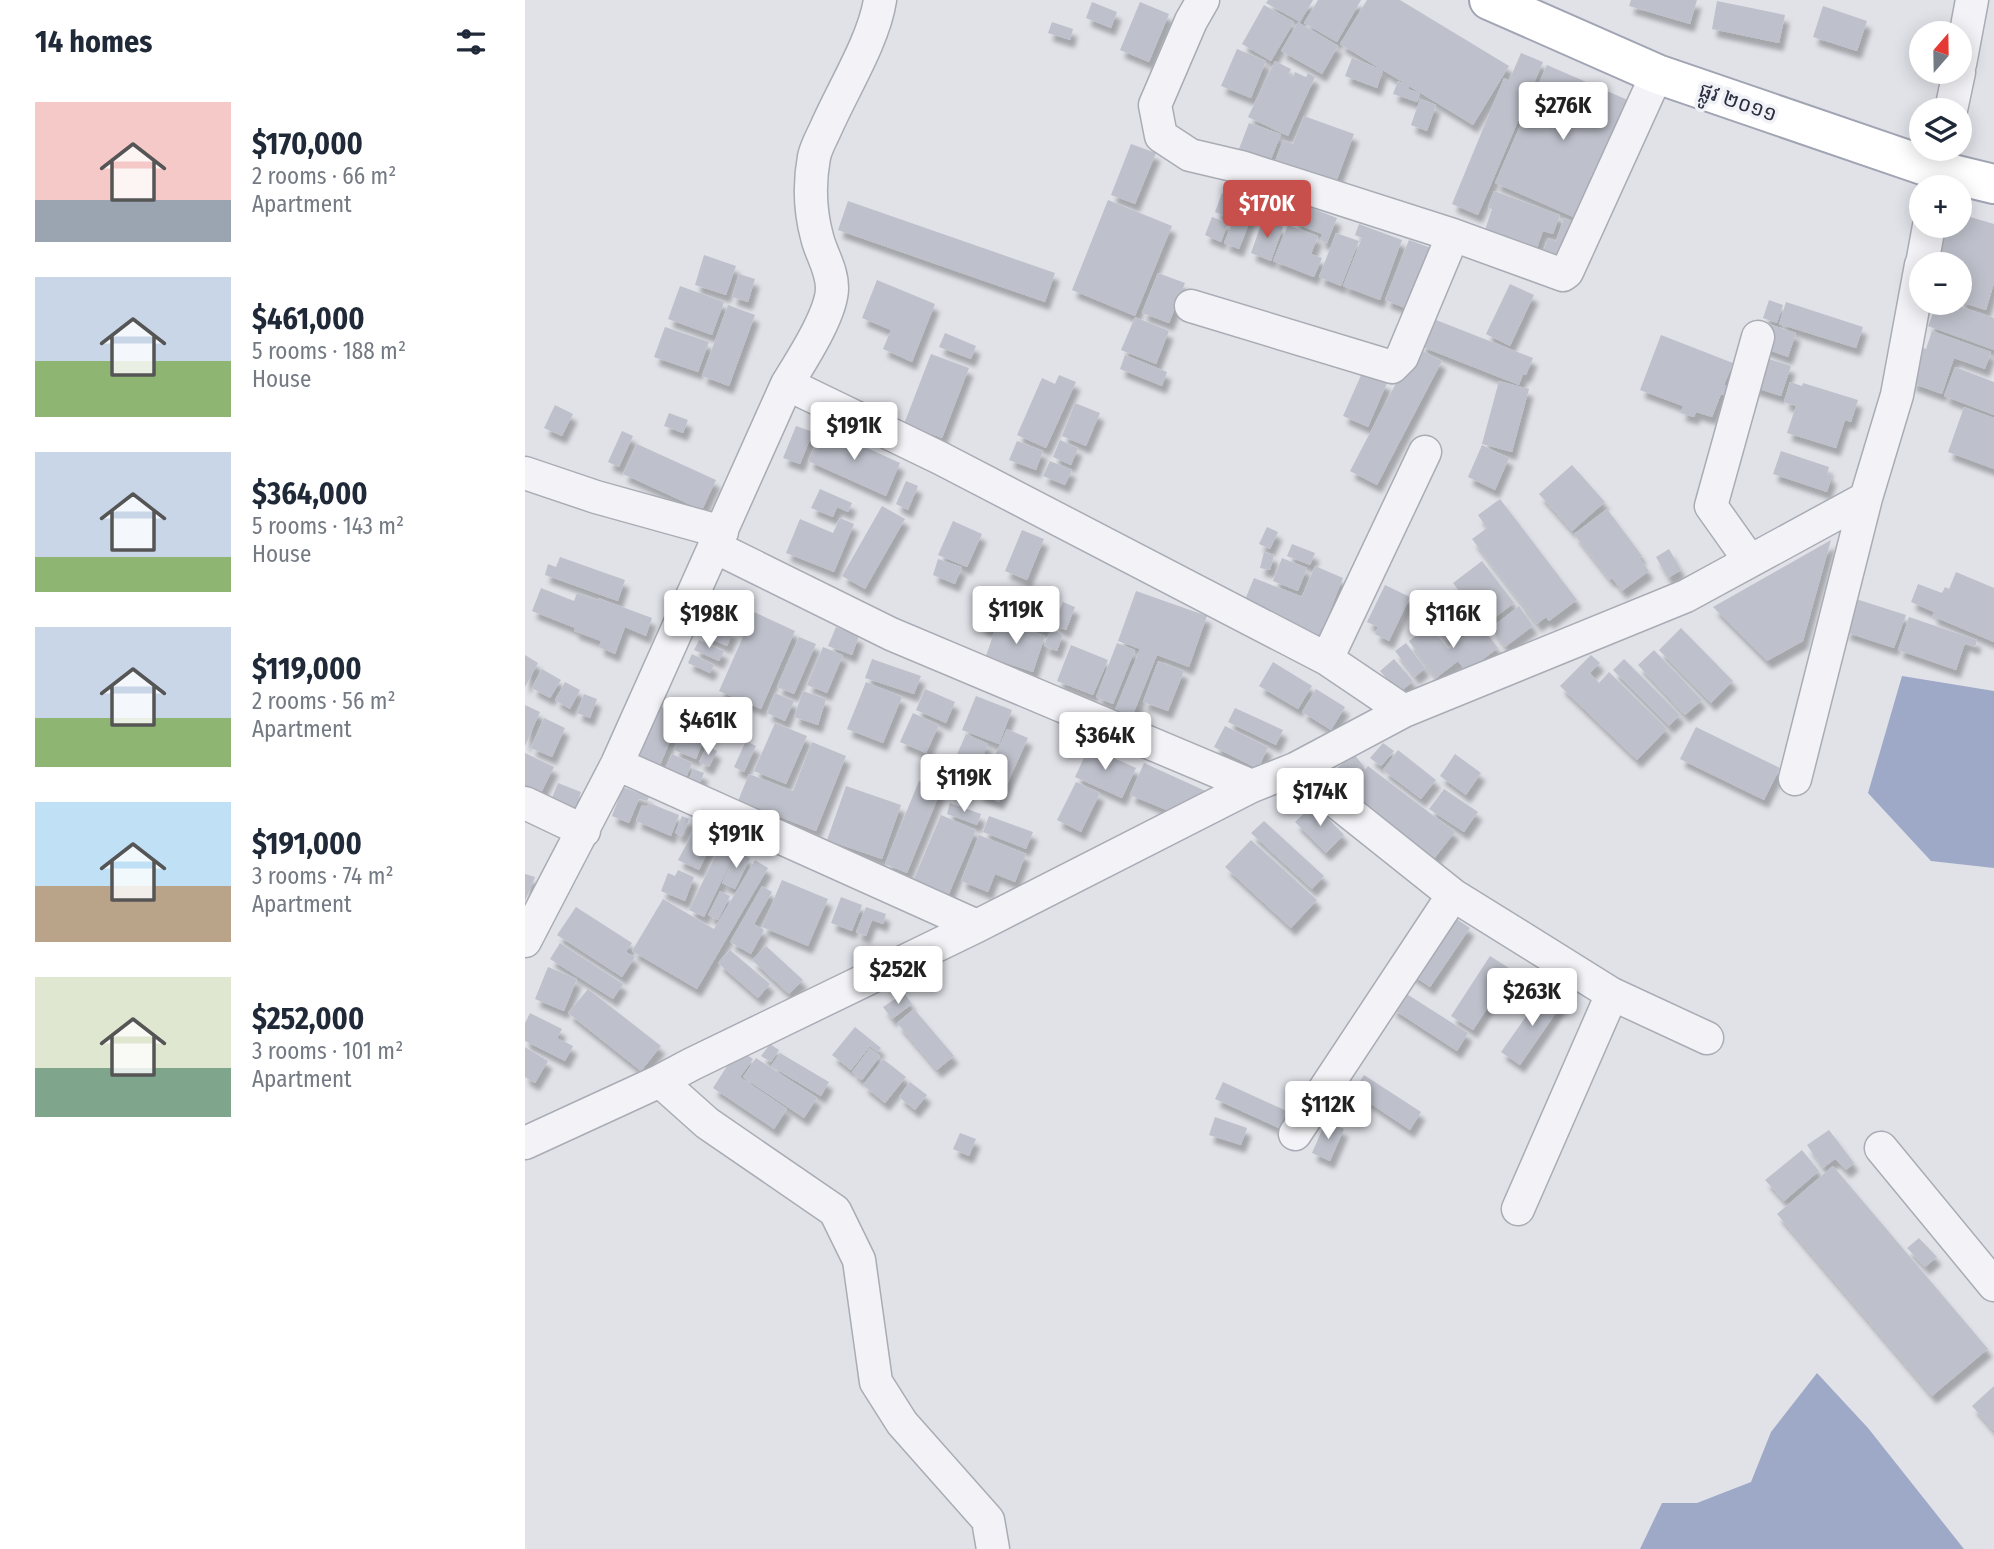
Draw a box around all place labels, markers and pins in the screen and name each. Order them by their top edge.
pin: $276K [1514,82,1612,142]
pin: $170K [1218,180,1316,240]
pin: $191K [805,402,903,462]
pin: $119K [967,586,1065,646]
pin: $198K [660,590,758,650]
pin: $116K [1404,590,1502,650]
pin: $461K [659,698,757,757]
pin: $364K [1056,712,1154,772]
pin: $119K [915,754,1013,814]
pin: $174K [1271,768,1369,828]
pin: $191K [687,810,785,870]
pin: $252K [849,946,947,1006]
pin: $263K [1483,968,1581,1028]
pin: $112K [1279,1082,1377,1141]

